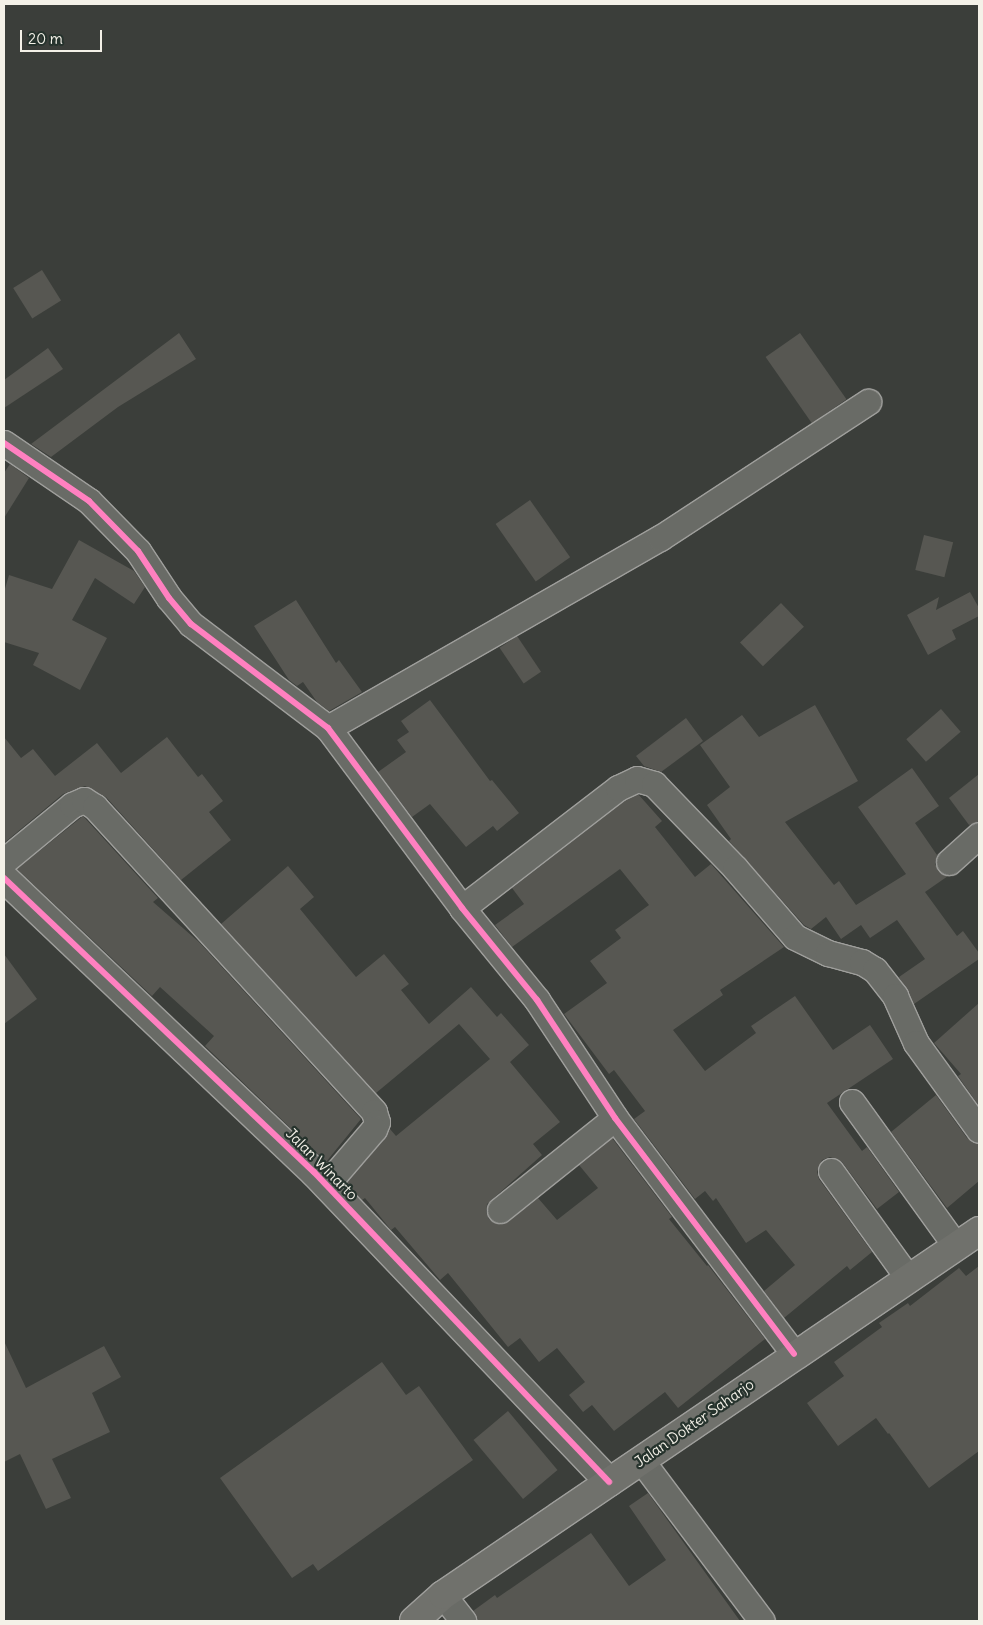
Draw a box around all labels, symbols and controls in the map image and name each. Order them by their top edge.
scale bar [22,20,105,52]
text: 20 m [28,29,63,48]
street label: Jalan Winarto [282,1124,362,1204]
street label: Jalan Dokter Saharjo [631,1375,757,1471]

